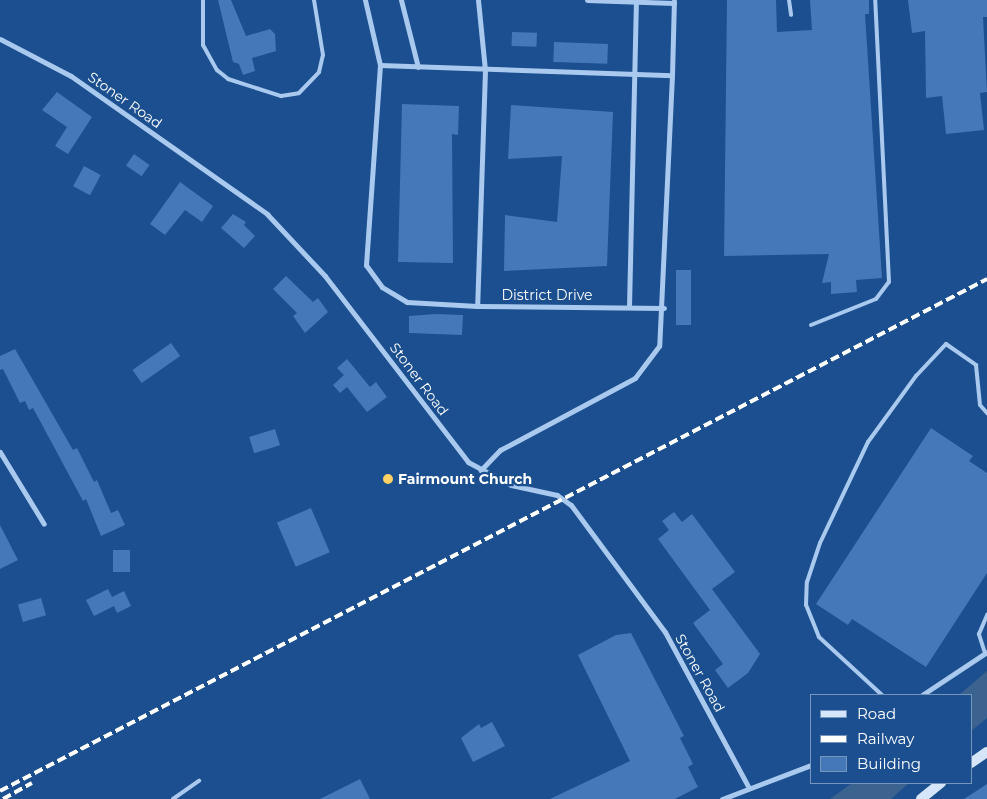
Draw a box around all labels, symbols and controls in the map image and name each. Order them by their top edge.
street label: Stoner Road [85,68,165,132]
street label: District Drive [501,287,593,303]
street label: Stoner Road [386,339,452,419]
place label: Fairmount Church [398,471,532,487]
marker: Fairmount Church [382,473,394,485]
street label: Stoner Road [672,631,728,715]
legend [810,694,972,784]
text: Road [857,704,896,723]
text: Railway [857,729,914,748]
text: Building [857,754,921,773]

